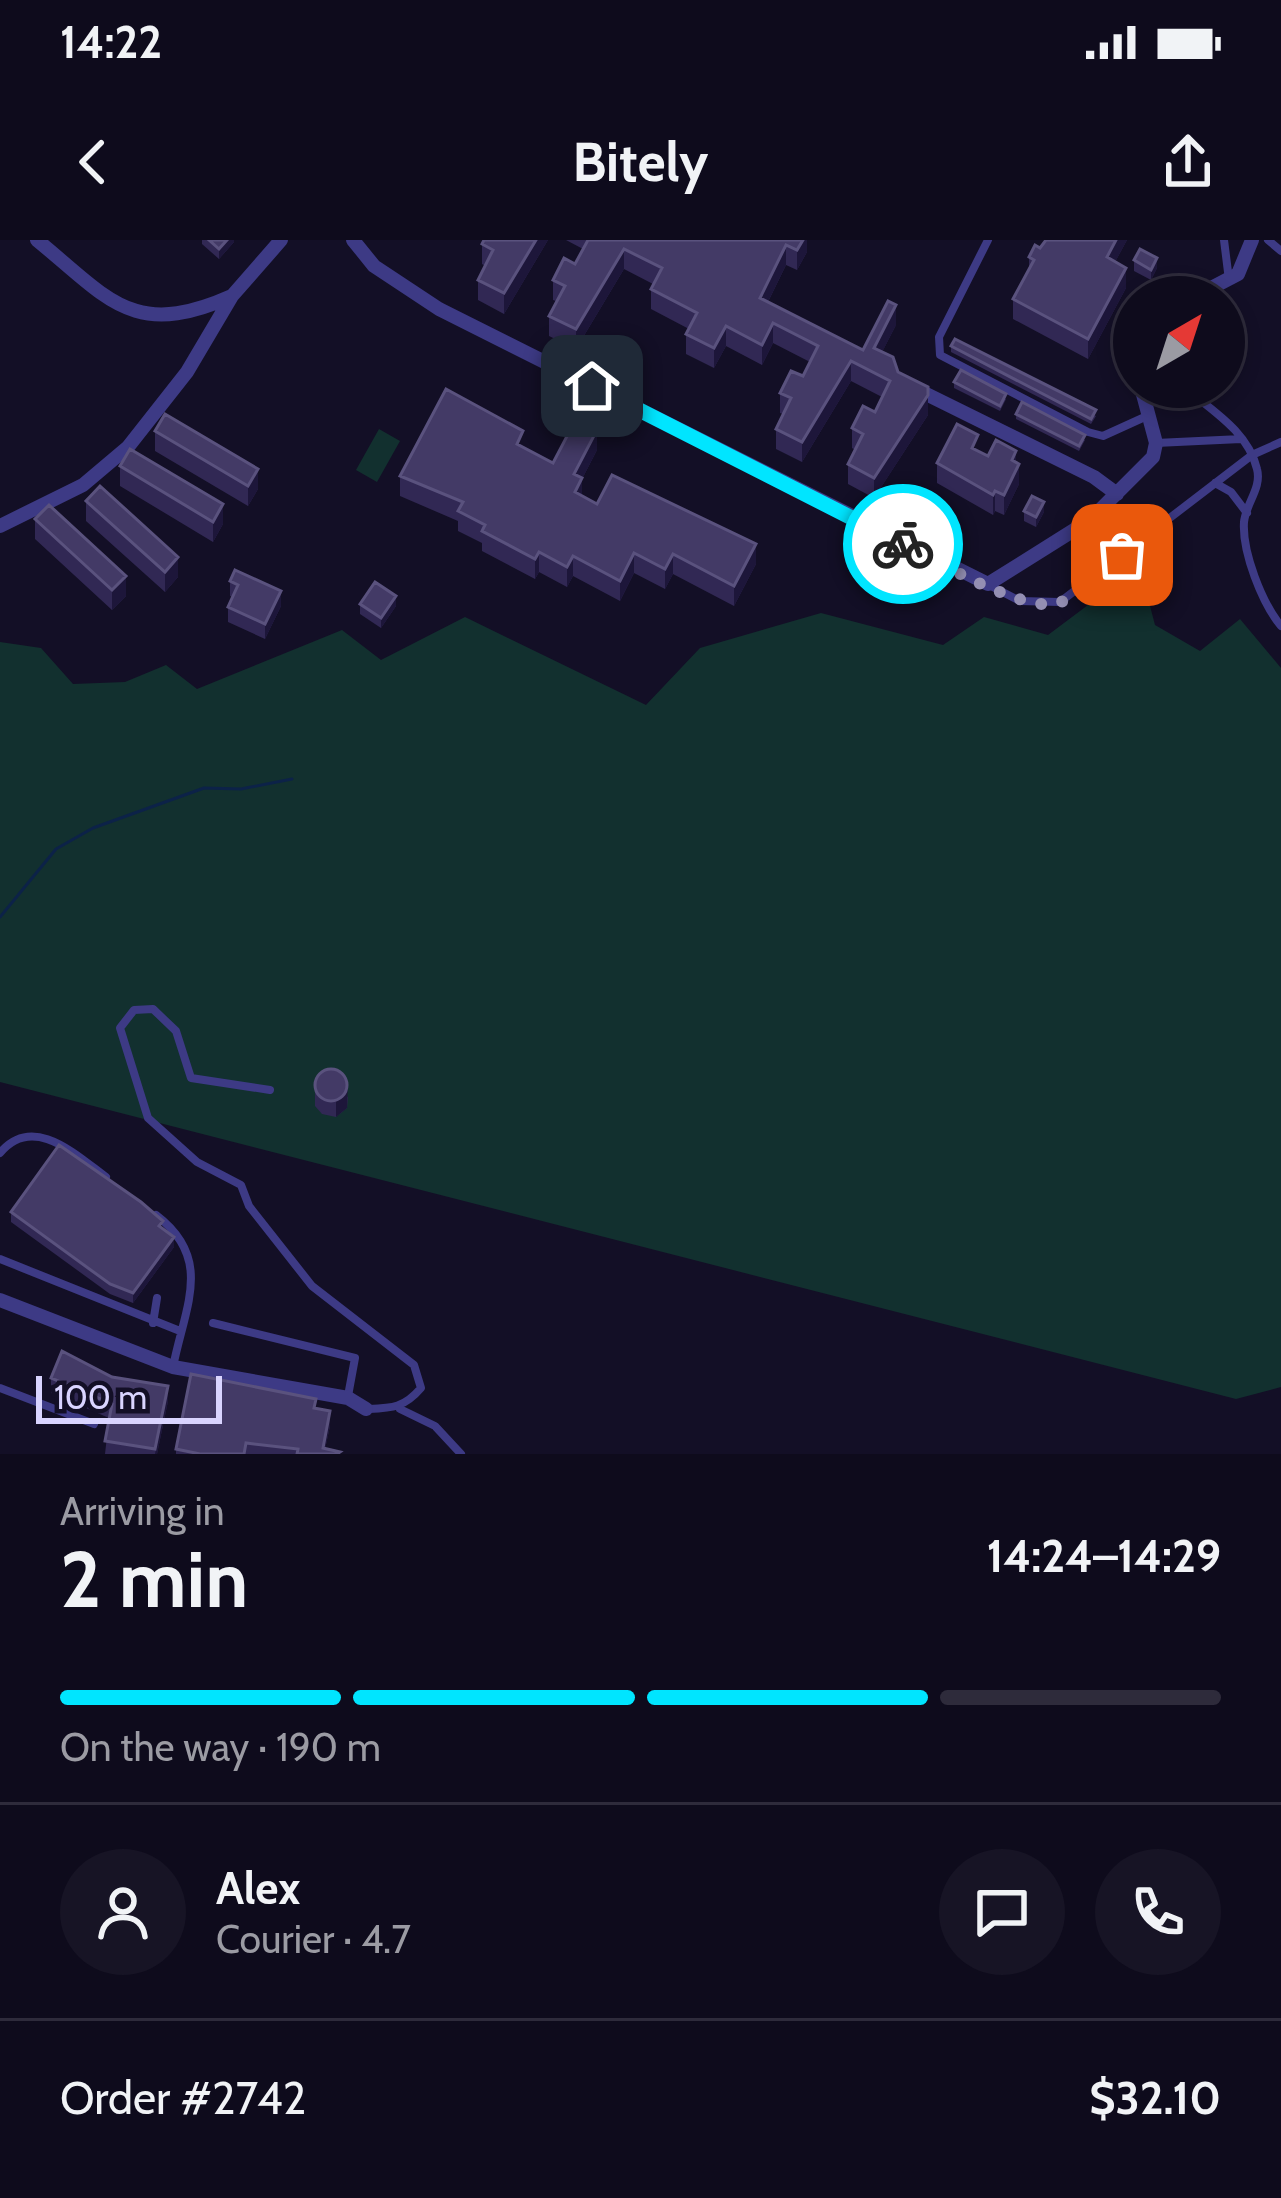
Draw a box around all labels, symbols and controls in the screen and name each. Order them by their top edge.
text: 14:22 [60,15,162,69]
icon: back [60,129,126,195]
text: Bitely [573,129,708,195]
icon: share [1155,129,1221,195]
north arrow [1113,276,1245,408]
map controls [1113,276,1245,408]
pin [541,335,643,437]
icon: home [559,353,625,419]
courier [843,484,963,604]
pin [1071,504,1173,606]
icon: bike [870,511,936,577]
icon: bag [1089,522,1155,588]
scale bar [36,1370,222,1423]
text: 100 m [54,1377,147,1417]
text: Arriving in [60,1487,224,1535]
text: 14:24–14:29 [987,1529,1221,1583]
text: 2 min [60,1532,248,1627]
text: On the way · 190 m [60,1723,381,1771]
button: person [60,1849,186,1975]
button: chat [939,1849,1065,1975]
button: phone [1095,1849,1221,1975]
text: Alex [216,1861,300,1915]
text: Courier · 4.7 [216,1915,411,1963]
text: Order #2742 [60,2071,306,2125]
text: $32.10 [1089,2071,1221,2125]

